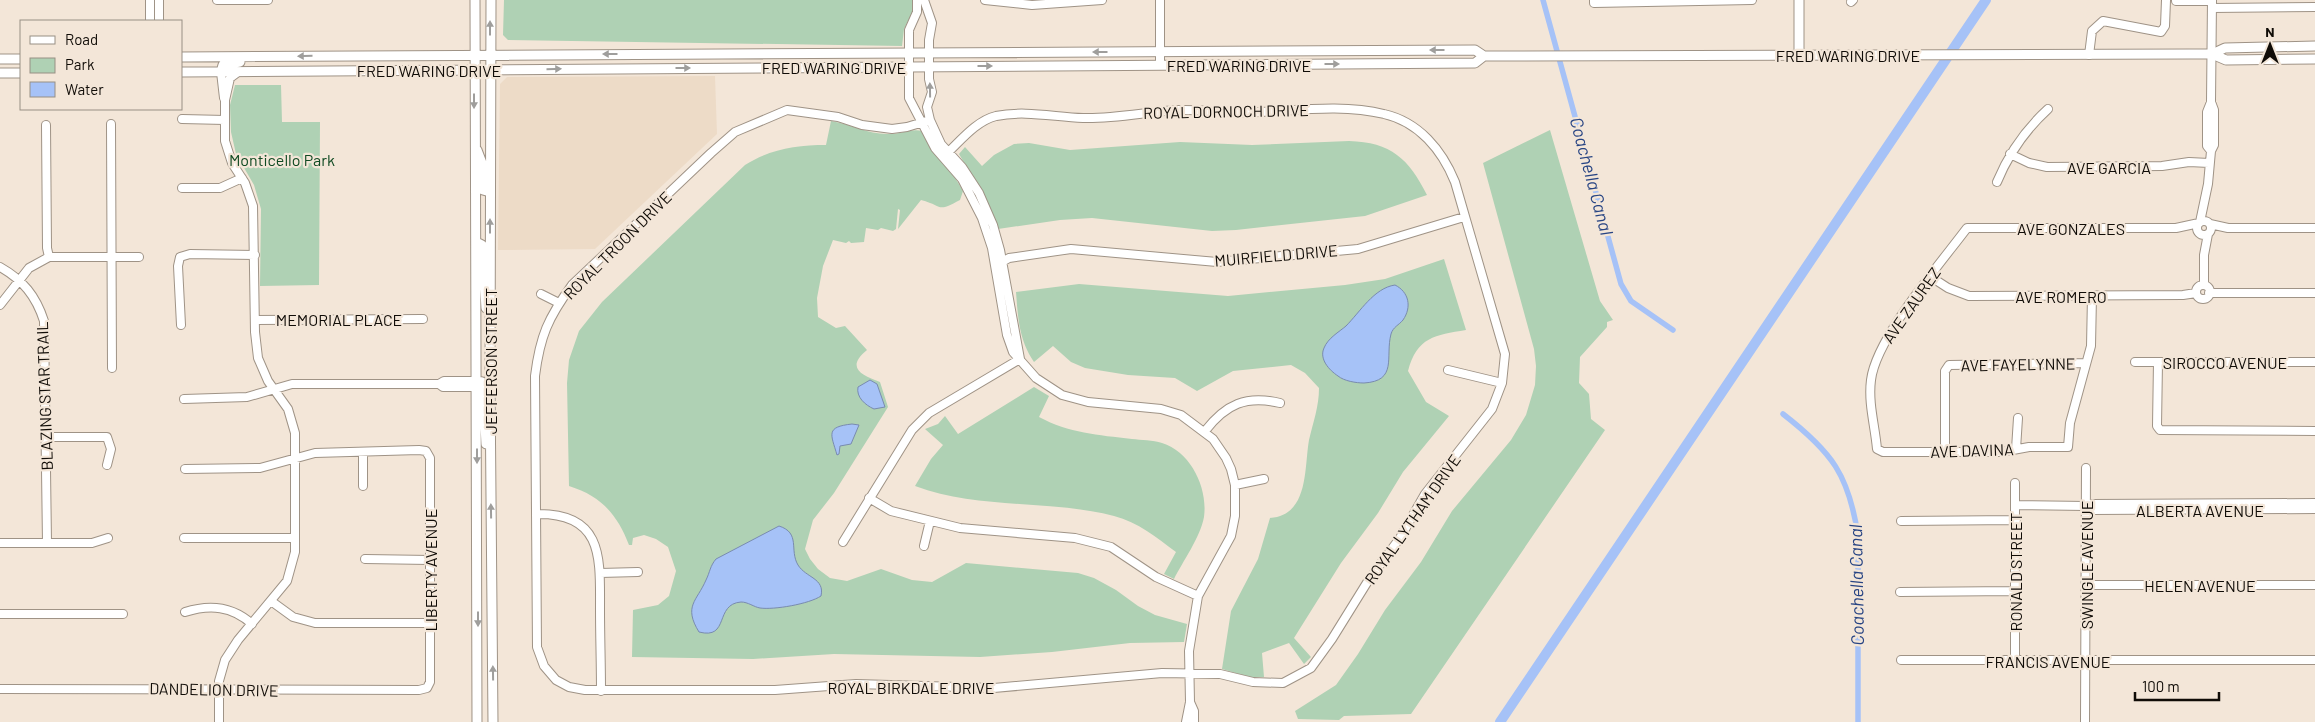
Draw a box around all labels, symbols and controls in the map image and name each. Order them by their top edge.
legend [20,20,182,110]
one-way arrow [486,20,494,36]
north arrow [2245,20,2295,70]
text: N [2265,23,2275,40]
text: Road [65,30,98,48]
one-way arrow [1429,46,1445,54]
street label: FRED WARING DRIVE [1776,46,1920,65]
one-way arrow [1092,48,1108,56]
one-way arrow [602,50,618,58]
one-way arrow [297,52,313,60]
text: Park [65,55,95,73]
street label: FRED WARING DRIVE [1167,56,1311,75]
street label: FRED WARING DRIVE [762,58,906,77]
one-way arrow [1324,60,1340,68]
street label: FRED WARING DRIVE [357,61,501,80]
one-way arrow [978,62,994,70]
one-way arrow [676,64,692,72]
one-way arrow [546,65,562,73]
text: Water [65,80,104,98]
one-way arrow [926,82,934,98]
one-way arrow [470,93,478,109]
street label: ROYAL DORNOCH DRIVE [1143,100,1309,122]
water label: Coachella Canal [1566,115,1618,237]
park label: Monticello Park [229,150,335,169]
street label: AVE GARCIA [2067,158,2151,177]
street label: ROYAL TROON DRIVE [559,187,675,303]
one-way arrow [486,218,494,234]
street label: AVE GONZALES [2017,219,2125,238]
street label: MUIRFIELD DRIVE [1214,240,1338,270]
street label: AVE ZAUREZ [1878,263,1944,347]
street label: AVE ROMERO [2015,287,2107,306]
street label: JEFFERSON STREET [481,288,500,434]
street label: MEMORIAL PLACE [276,310,402,329]
street label: BLAZING STAR TRAIL [32,321,56,471]
street label: AVE FAYELYNNE [1960,353,2076,375]
street label: SIROCCO AVENUE [2163,353,2287,372]
street label: AVE DAVINA [1930,439,2014,461]
one-way arrow [473,448,481,464]
street label: ROYAL LYTHAM DRIVE [1360,451,1464,587]
street label: SWINGLE AVENUE [2077,501,2096,629]
street label: ALBERTA AVENUE [2136,501,2264,520]
one-way arrow [487,503,495,519]
street label: LIBERTY AVENUE [421,509,440,631]
street label: RONALD STREET [2006,513,2025,631]
water label: Coachella Canal [1844,524,1868,646]
street label: HELEN AVENUE [2144,576,2256,595]
one-way arrow [474,611,482,627]
street label: FRANCIS AVENUE [1985,652,2111,671]
one-way arrow [489,665,497,681]
scale bar [2135,670,2219,702]
text: 100 m [2142,677,2180,695]
street label: DANDELION DRIVE [149,678,279,700]
street label: ROYAL BIRKDALE DRIVE [828,678,995,697]

